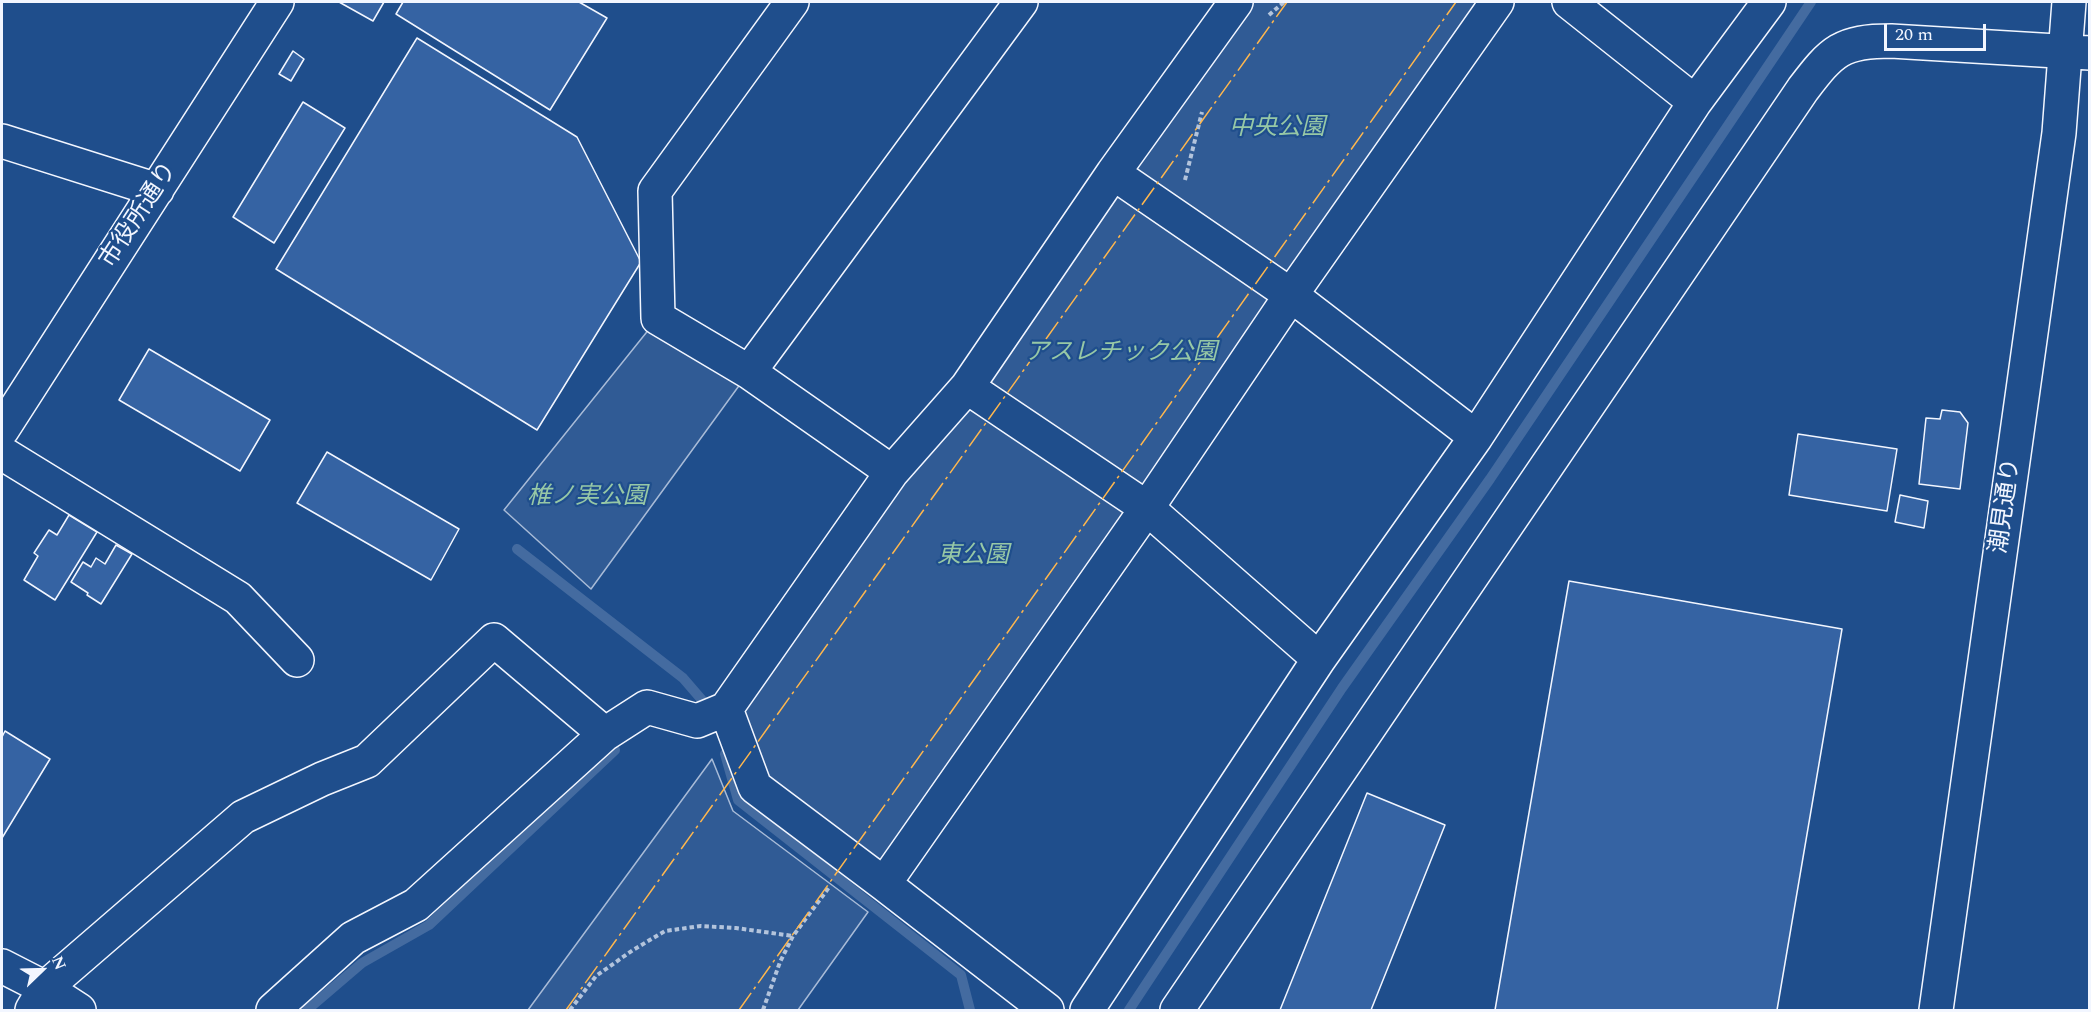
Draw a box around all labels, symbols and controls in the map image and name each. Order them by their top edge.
scale bar [1887,12,1989,50]
text: 20 m [1895,21,1933,48]
park label: 中央公園 [1229,115,1325,143]
street label: 市役所通り [95,158,185,274]
park label: アスレチック公園 [1025,340,1217,368]
street label: 潮見通り [1986,456,2028,556]
park label: 椎ノ実公園 [527,484,647,512]
park label: 東公園 [937,543,1009,571]
north arrow [12,940,72,1000]
text: N [45,952,72,974]

